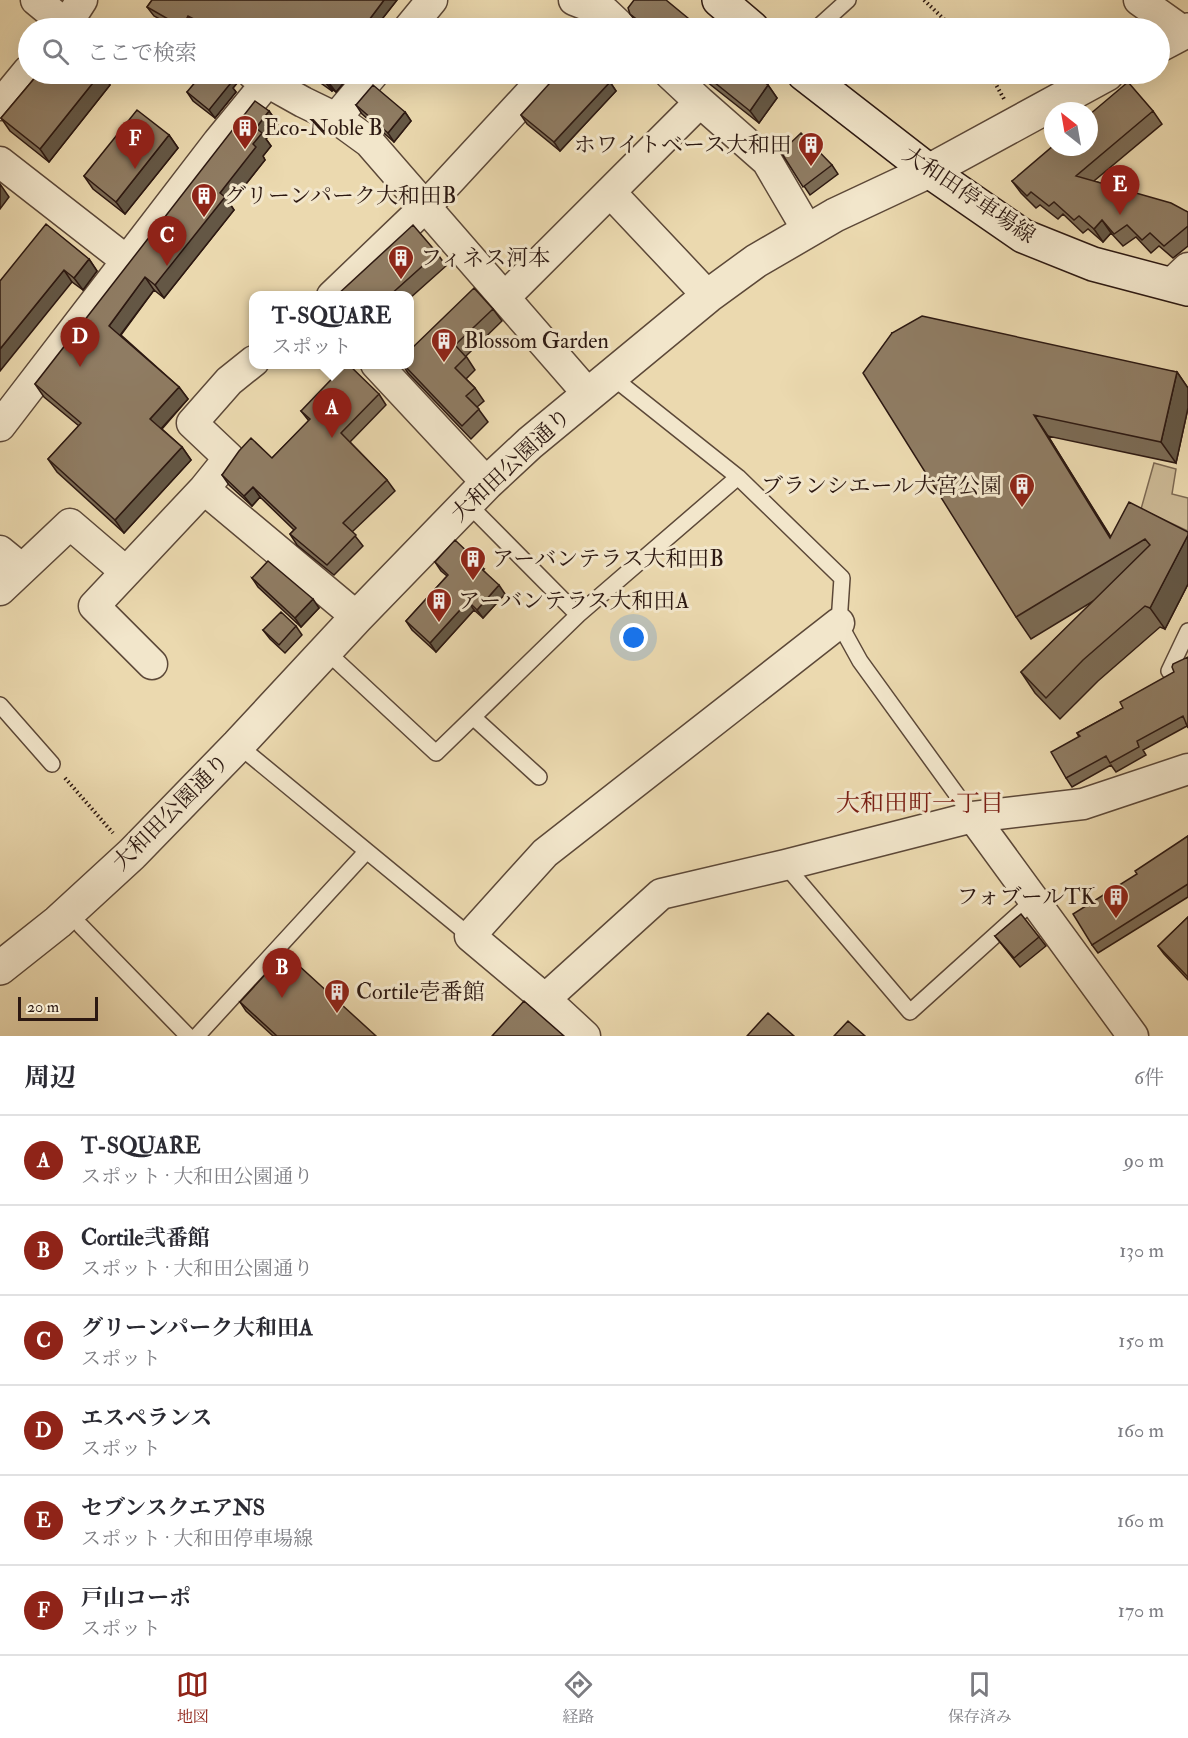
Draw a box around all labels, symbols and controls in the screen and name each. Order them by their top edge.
search box [18,18,1170,84]
icon: search [39,35,72,68]
text: ここで検索 [87,39,197,67]
north arrow [1044,102,1098,156]
building icon: Eco-Noble B [230,113,260,151]
place label: Eco-Noble B [264,114,383,142]
pin: F [116,120,154,169]
building icon: ホワイトベース大和田 [796,130,826,168]
place label: ホワイトベース大和田 [574,131,792,159]
street label: 大和田停車場線 [897,140,1041,250]
pin: E [1100,166,1140,215]
building icon: グリーンパーク大和田B [189,181,219,219]
place label: グリーンパーク大和田B [224,182,456,210]
pin: C [148,216,186,266]
building icon: フィネス河本 [386,243,416,281]
place label: フィネス河本 [420,244,550,272]
popup [249,291,414,369]
text: T-SQUARE [272,302,391,330]
pin: D [60,318,100,367]
building icon: Blossom Garden [429,326,459,364]
place label: Blossom Garden [464,327,609,355]
text: スポット [272,334,352,359]
pin: A [312,388,352,438]
street label: 大和田公園通り [445,402,577,528]
building icon: ブランシエール大宮公園 [1007,471,1037,509]
place label: ブランシエール大宮公園 [761,472,1002,500]
building icon: アーバンテラス大和田B [458,544,488,582]
place label: アーバンテラス大和田B [492,545,724,573]
building icon: アーバンテラス大和田A [424,586,454,624]
place label: アーバンテラス大和田A [458,587,690,615]
your location [619,623,648,652]
street label: 大和田公園通り [107,748,235,876]
district label: 大和田町一丁目 [836,788,1004,819]
building icon: フォブールTK [1101,882,1131,920]
place label: フォブールTK [956,883,1097,911]
pin: B [262,948,302,998]
building icon: Cortile壱番館 [322,977,352,1015]
place label: Cortile壱番館 [356,978,485,1006]
scale bar [18,994,98,1022]
text: 20 m [27,997,59,1017]
text: 周辺 [24,1062,76,1094]
text: 6件 [1134,1065,1164,1090]
text: T-SQUARE [81,1132,201,1160]
text: A [37,1148,50,1173]
text: 90 m [1124,1148,1164,1173]
text: スポット · 大和田公園通り [81,1164,313,1189]
text: Cortile弐番館 [81,1224,210,1252]
text: B [37,1238,50,1263]
text: 130 m [1119,1238,1164,1263]
text: スポット · 大和田公園通り [81,1256,313,1281]
text: グリーンパーク大和田A [81,1314,313,1342]
text: C [36,1328,51,1353]
text: 150 m [1118,1328,1164,1353]
text: スポット [81,1346,161,1371]
text: エスペランス [81,1404,212,1432]
text: D [35,1418,52,1443]
text: 160 m [1117,1418,1164,1443]
text: スポット [81,1436,161,1461]
text: セブンスクエアNS [81,1494,265,1522]
text: E [36,1508,51,1533]
text: 160 m [1117,1508,1164,1533]
text: スポット · 大和田停車場線 [81,1526,313,1551]
text: 戸山コーポ [81,1584,191,1612]
text: F [37,1598,50,1623]
text: 170 m [1118,1598,1164,1623]
text: スポット [81,1616,161,1641]
tab: 地図 [176,1668,209,1727]
tab: 経路 [562,1668,595,1727]
tab: 保存済み [948,1668,1012,1727]

